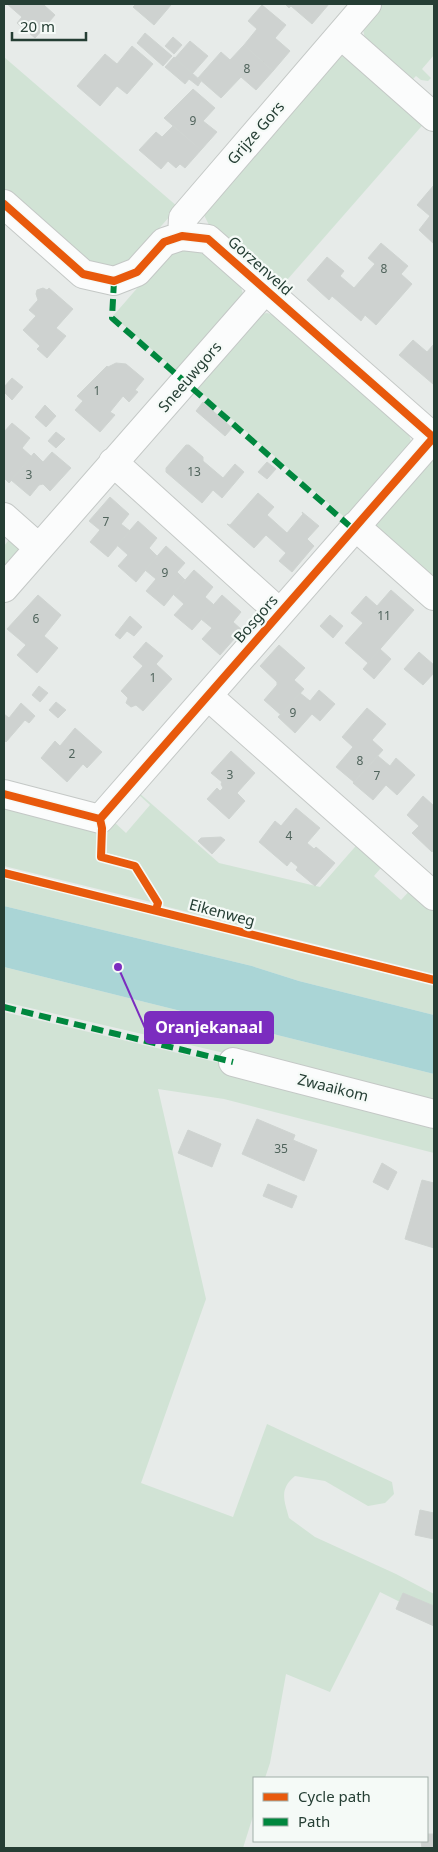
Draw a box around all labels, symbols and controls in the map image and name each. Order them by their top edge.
scale bar [12,10,86,42]
text: 20 m [20,16,55,36]
house number: 8 [244,60,251,77]
street label: Grijze Gors [222,96,288,168]
house number: 9 [190,112,197,129]
street label: Gorzenveld [224,231,297,300]
house number: 8 [381,260,388,277]
street label: Sneeuwgors [153,337,225,416]
house number: 1 [94,382,100,399]
house number: 13 [187,463,201,480]
house number: 3 [26,466,33,483]
house number: 7 [103,513,110,530]
house number: 9 [162,564,169,581]
street label: Bosgors [229,590,282,647]
house number: 11 [377,607,391,624]
house number: 6 [33,610,40,627]
house number: 1 [150,669,156,686]
house number: 9 [290,704,297,721]
house number: 2 [69,745,76,762]
house number: 8 [357,752,364,769]
house number: 3 [227,766,234,783]
house number: 7 [374,767,381,784]
house number: 4 [286,827,293,844]
street label: Eikenweg [187,894,257,930]
callout: Oranjekanaal [145,1012,273,1043]
text: Oranjekanaal [155,1016,263,1038]
street label: Zwaaikom [296,1069,371,1105]
house number: 35 [274,1140,288,1157]
legend [253,1777,428,1842]
text: Cycle path [298,1786,371,1806]
text: Path [298,1811,330,1831]

